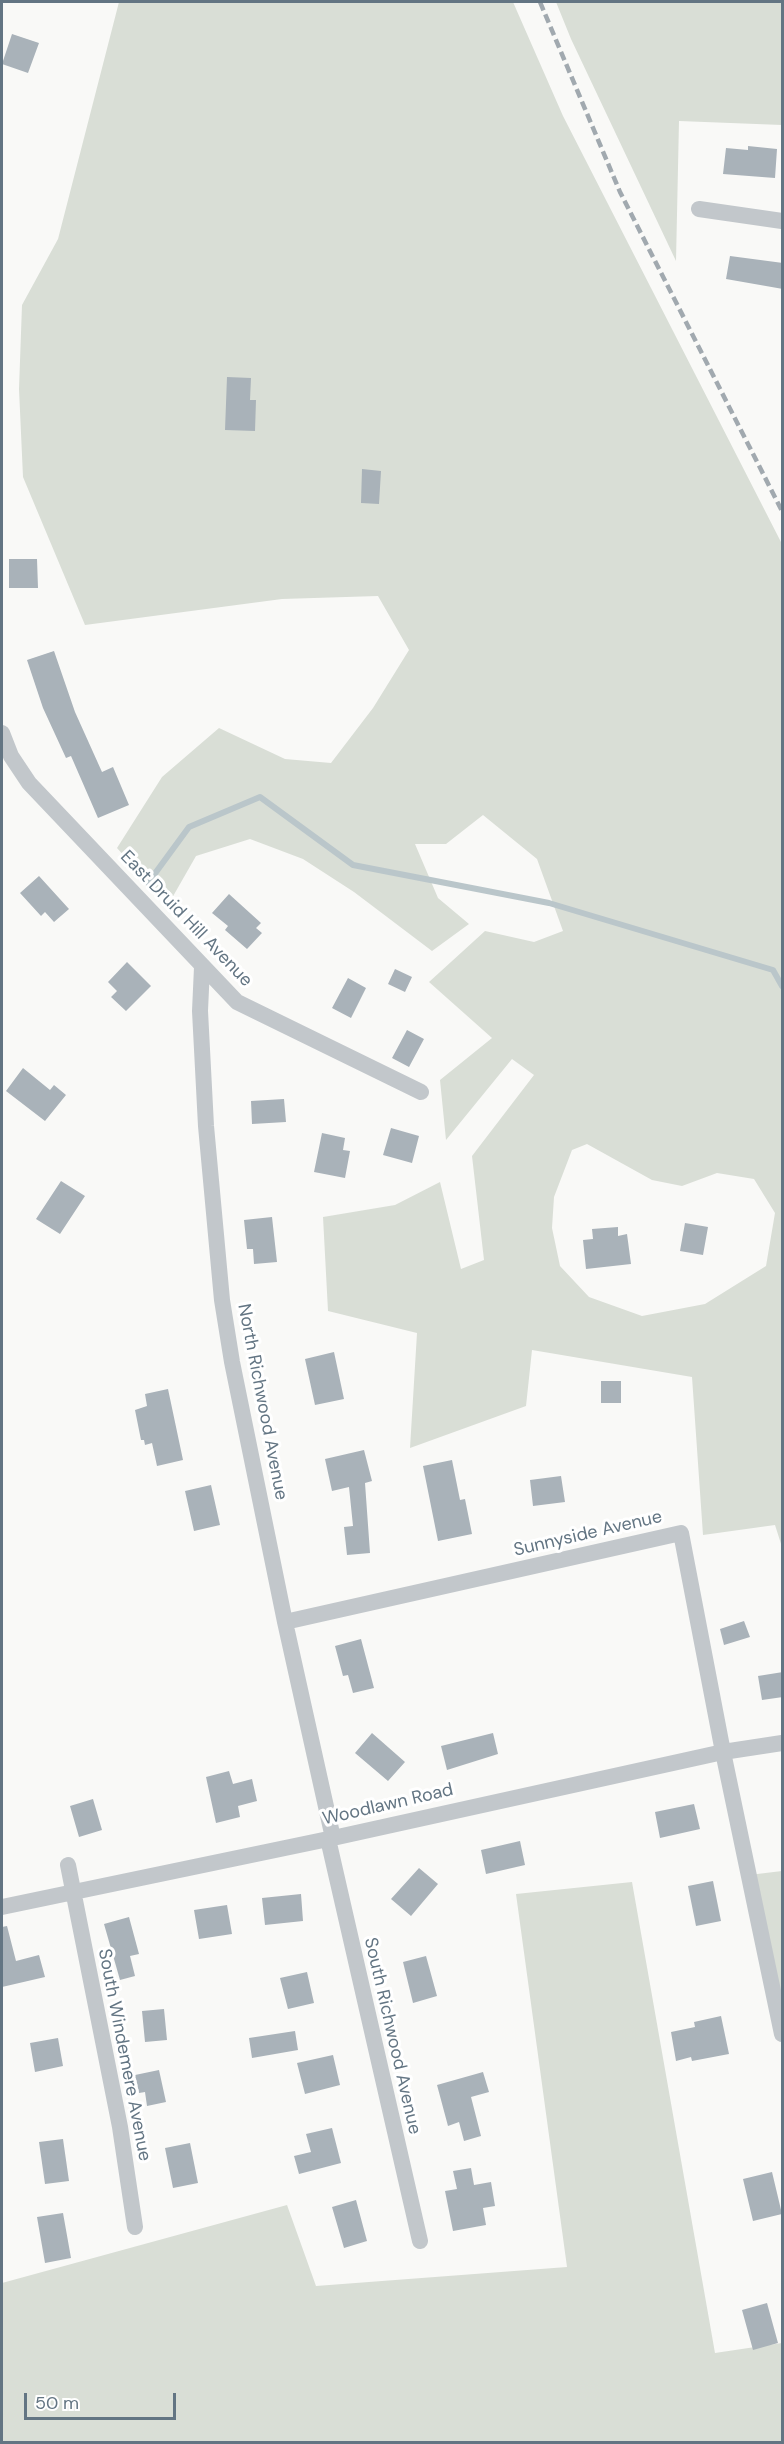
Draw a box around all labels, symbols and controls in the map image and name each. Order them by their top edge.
street label: East Druid Hill Avenue [115,846,257,992]
street label: North Richwood Avenue [232,1302,292,1502]
street label: Sunnyside Avenue [512,1506,664,1562]
street label: Woodlawn Road [321,1779,455,1831]
street label: South Richwood Avenue [359,1936,425,2136]
street label: South Windemere Avenue [93,1947,155,2163]
scale bar [27,2381,178,2419]
text: 50 m [35,2391,79,2415]

